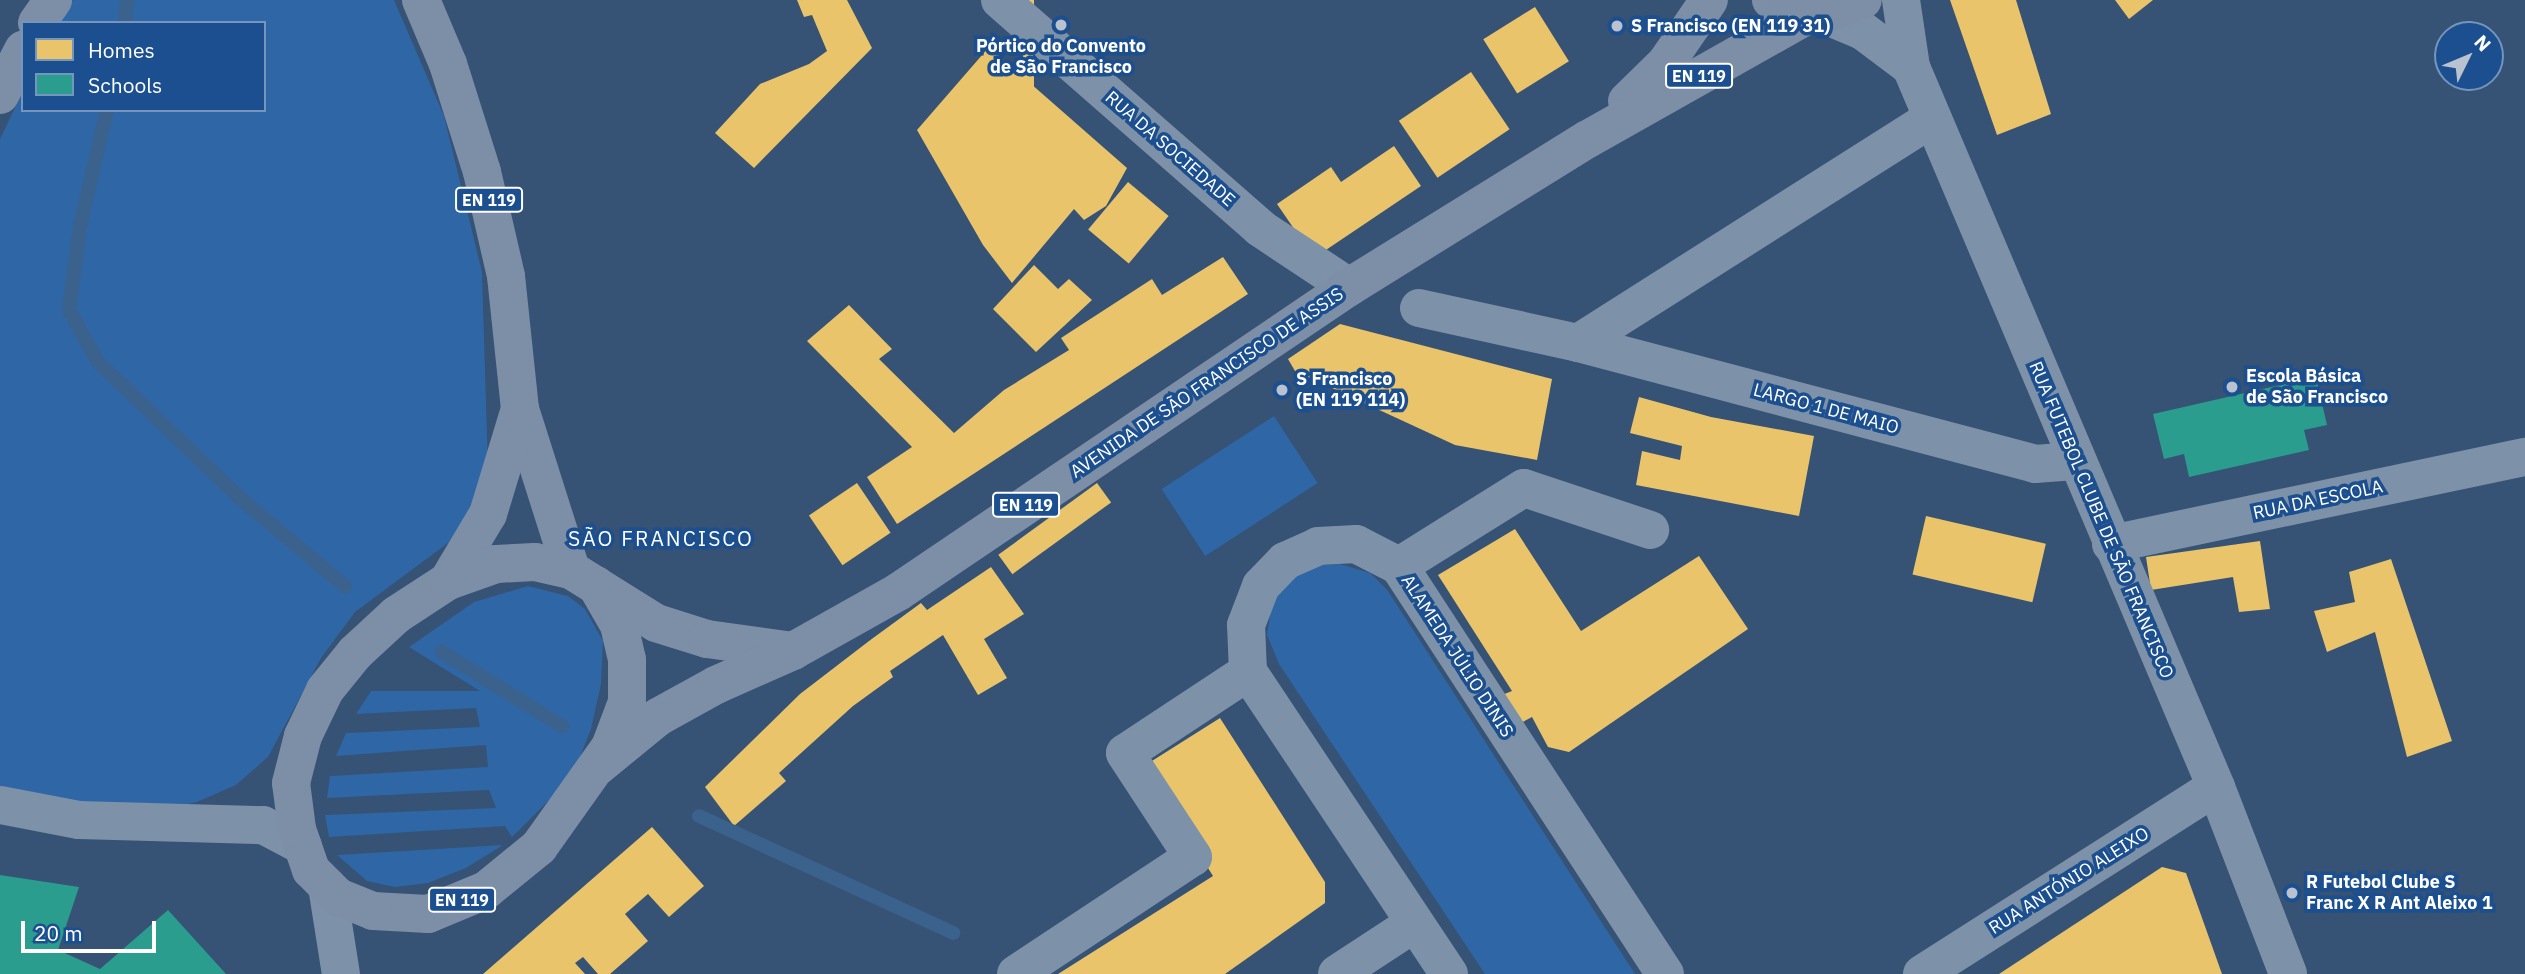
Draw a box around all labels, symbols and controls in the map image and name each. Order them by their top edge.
place label: S Francisco (EN 119 31) [1631,15,1830,37]
marker: Pórtico do Convento de São Francisco [1053,17,1069,33]
marker: S Francisco (EN 119 31) [1609,18,1625,34]
legend [21,21,266,112]
north arrow [2434,21,2504,91]
text: N [2469,30,2496,56]
text: Homes [88,36,155,64]
place label: Pórtico do Convento de São Francisco [976,36,1146,78]
road number: EN 119 [1664,64,1734,88]
text: Schools [88,71,162,99]
street label: RUA DA SOCIEDADE [1101,87,1239,211]
road number: EN 119 [454,188,524,212]
street label: AVENIDA DE SÃO FRANCISCO DE ASSIS [1066,283,1348,483]
street label: RUA FUTEBOL CLUBE DE SÃO FRANCISCO [2024,358,2178,682]
place label: Escola Básica de São Francisco [2246,366,2388,408]
place label: S Francisco (EN 119 114) [1296,369,1405,412]
street label: LARGO 1 DE MAIO [1751,379,1901,439]
marker: Escola Básica de São Francisco [2224,379,2240,395]
marker: S Francisco (EN 119 114) [1274,382,1290,398]
street label: RUA DA ESCOLA [2251,476,2385,524]
road number: EN 119 [991,492,1061,518]
district label: SÃO FRANCISCO [570,525,752,551]
street label: ALAMEDA JÚLIO DINIS [1396,571,1518,741]
street label: RUA ANTÓNIO ALEIXO [1985,823,2153,939]
place label: R Futebol Clube S Franc X R Ant Aleixo 1 [2306,872,2493,914]
marker: R Futebol Clube S Franc X R Ant Aleixo 1 [2284,885,2300,901]
road number: EN 119 [427,888,497,912]
scale bar [24,908,159,952]
text: 20 m [34,919,83,947]

